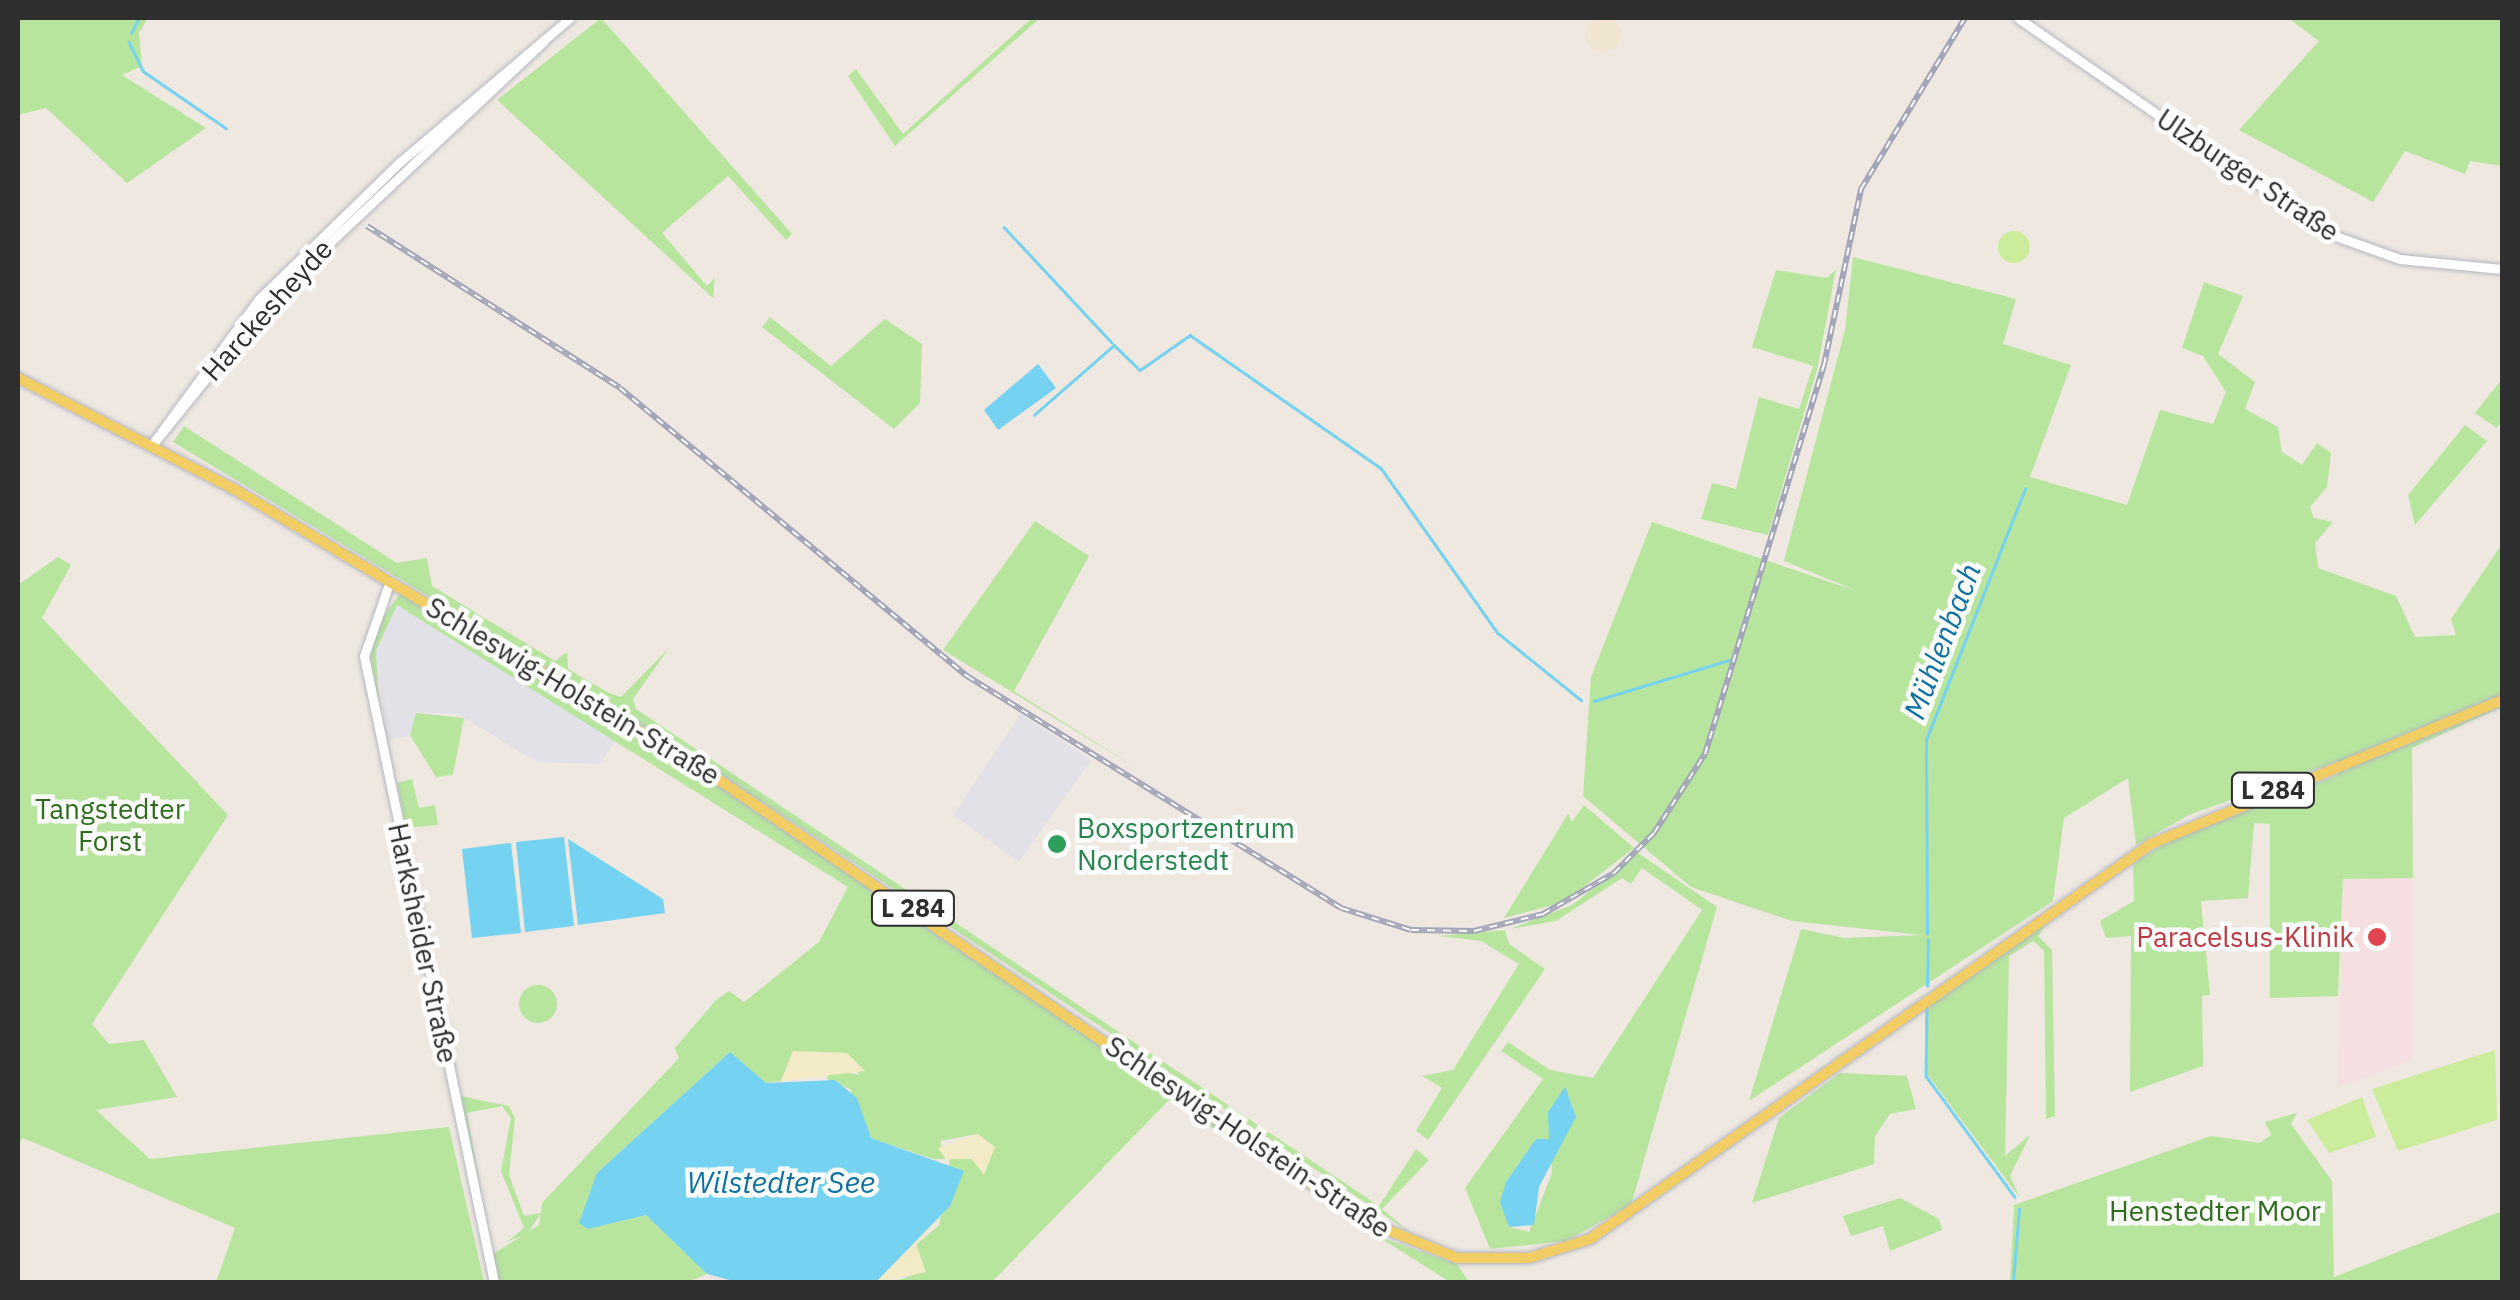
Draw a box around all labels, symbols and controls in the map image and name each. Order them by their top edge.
street label: Ulzburger Straße [2150,102,2346,248]
street label: Harckesheyde [195,232,339,388]
water label: Mühlenbach [1896,558,1988,724]
street label: Schleswig-Holstein-Straße [420,590,726,792]
road number: L 284 [2230,770,2316,810]
park label: Tangstedter Forst [35,792,185,858]
place label: Boxsportzentrum Norderstedt [1077,811,1295,877]
street label: Harksheider Straße [381,820,465,1066]
marker: Boxsportzentrum Norderstedt [1046,833,1068,855]
road number: L 284 [870,888,956,928]
place label: Paracelsus-Klinik [2136,920,2354,954]
marker: Paracelsus-Klinik [2364,924,2390,950]
street label: Schleswig-Holstein-Straße [1099,1029,1397,1245]
water label: Wilstedter See [687,1164,875,1200]
park label: Henstedter Moor [2109,1194,2321,1228]

